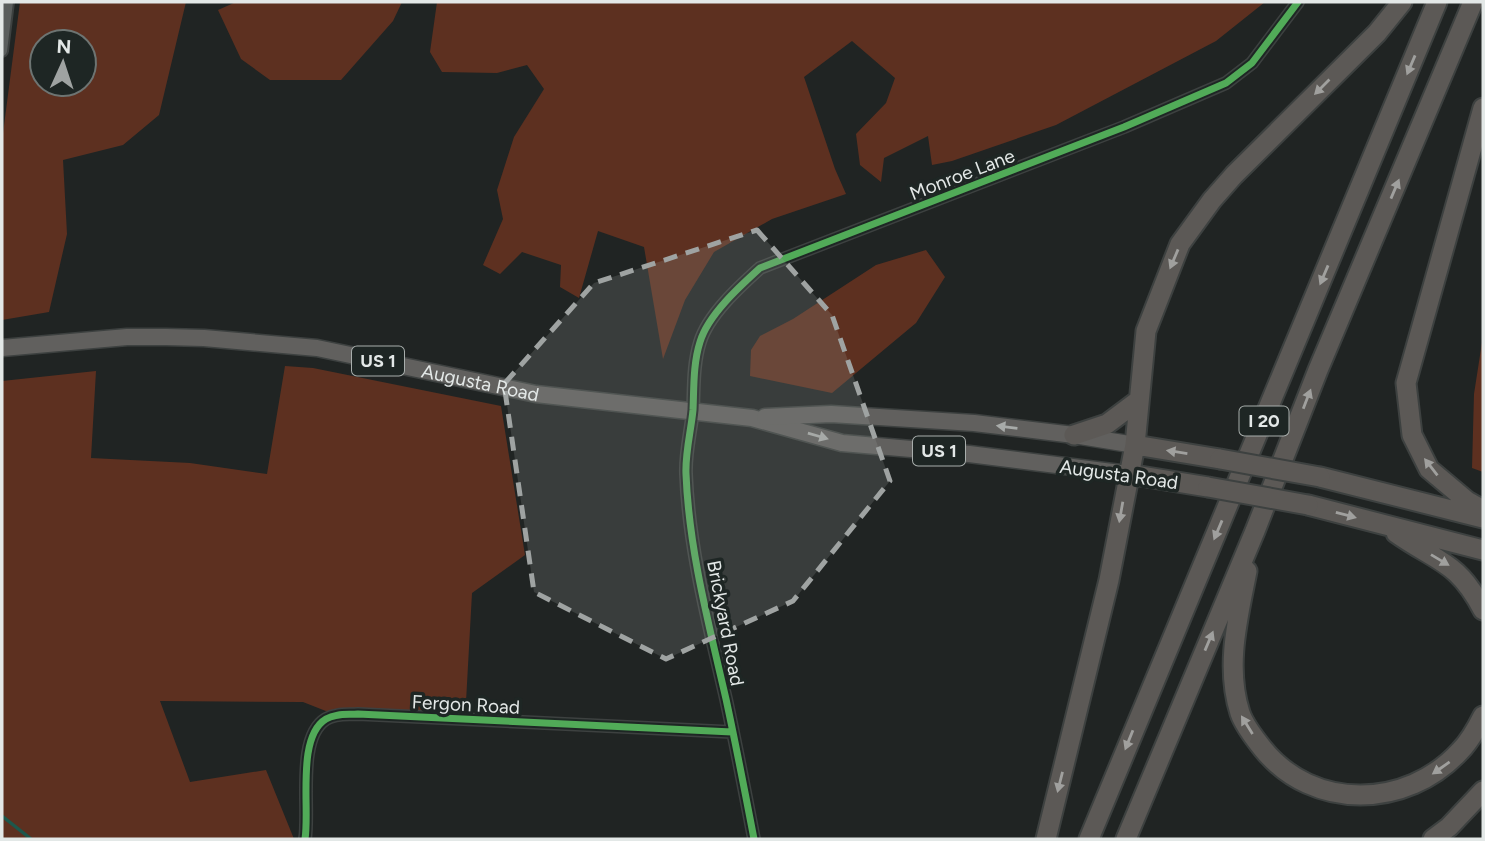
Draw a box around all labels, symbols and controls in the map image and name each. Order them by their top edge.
north arrow [28,28,98,98]
text: N [56,35,72,58]
one-way arrow [1406,54,1417,75]
one-way arrow [1314,79,1331,95]
street label: Monroe Lane [906,144,1018,205]
one-way arrow [1389,179,1401,199]
one-way arrow [1169,248,1180,269]
one-way arrow [1318,265,1330,285]
road number: US 1 [352,346,404,376]
street label: Augusta Road [420,359,541,406]
one-way arrow [1301,388,1312,409]
road number: I 20 [1240,407,1288,436]
one-way arrow [995,421,1017,432]
one-way arrow [807,431,829,442]
road number: US 1 [913,436,965,466]
one-way arrow [1166,446,1188,457]
street label: Augusta Road [1058,455,1180,494]
one-way arrow [1423,459,1438,477]
one-way arrow [1116,501,1127,523]
one-way arrow [1336,510,1357,520]
one-way arrow [1212,520,1223,541]
one-way arrow [1431,554,1450,567]
street label: Brickyard Road [702,558,749,688]
one-way arrow [1203,630,1214,651]
street label: Fergon Road [411,690,521,719]
one-way arrow [1241,716,1253,735]
one-way arrow [1124,729,1135,750]
one-way arrow [1432,761,1450,775]
one-way arrow [1054,771,1065,793]

